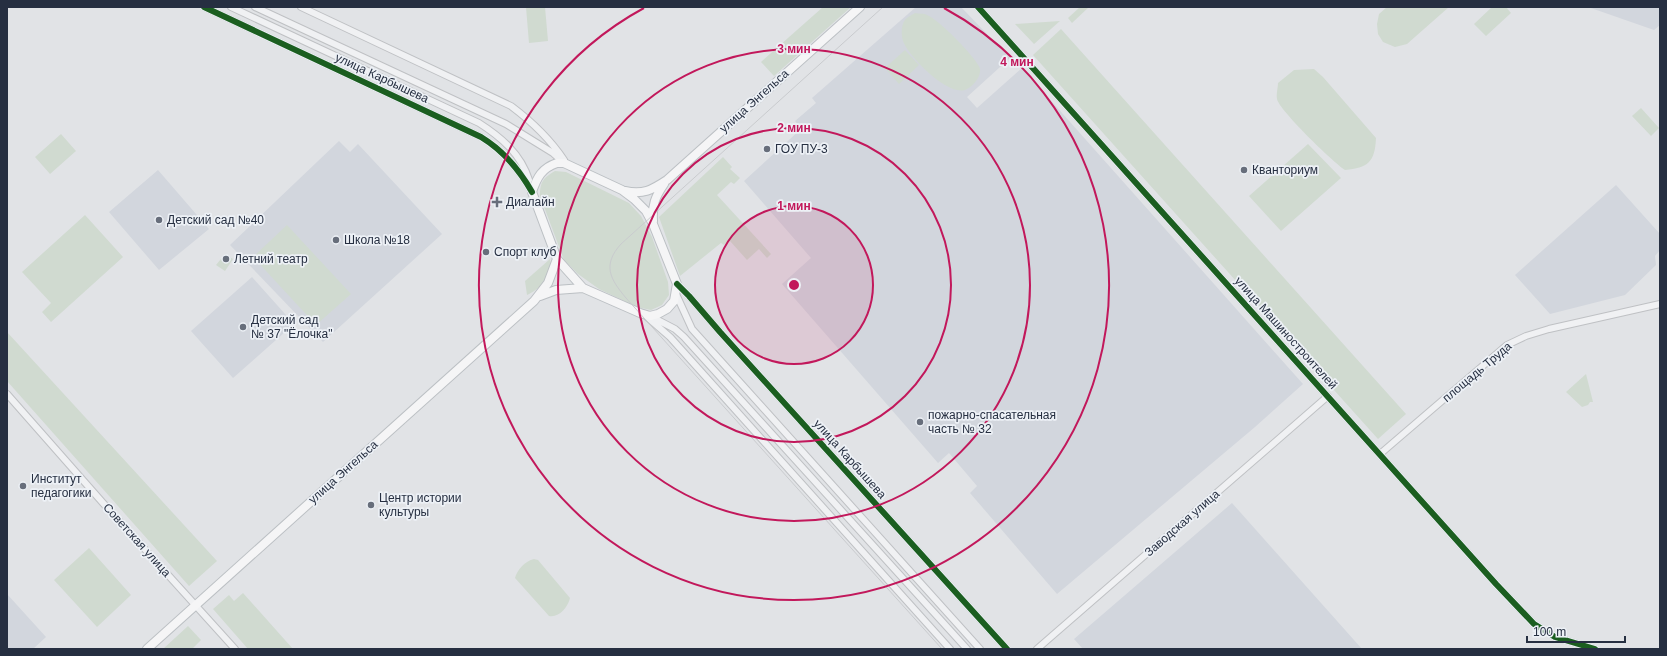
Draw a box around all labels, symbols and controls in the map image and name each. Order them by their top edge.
text: 3 мин [777,42,811,56]
street label: улица Карбышева [333,50,431,106]
text: 4 мин [1000,55,1034,69]
street label: улица Энгельса [717,66,792,136]
text: 2 мин [777,121,811,135]
place label: ГОУ ПУ-3 [775,142,828,156]
marker: ГОУ ПУ-3 [762,144,772,154]
place label: Кванториум [1252,163,1318,177]
marker: Кванториум [1239,165,1249,175]
place label: Диалайн [506,195,555,209]
marker: Диалайн [491,196,503,208]
text: 1 мин [777,199,811,213]
place label: Детский сад №40 [167,213,264,227]
marker: Детский сад №40 [154,215,164,225]
place label: Школа №18 [344,233,410,247]
marker: Школа №18 [331,235,341,245]
place label: Спорт клуб [494,245,557,259]
marker: Спорт клуб [481,247,491,257]
place label: Летний театр [234,252,308,266]
marker: Летний театр [221,254,231,264]
street label: улица Машиностроителей [1232,274,1340,392]
centre of rings [787,278,801,292]
place label: Детский сад № 37 "Ёлочка" [251,313,332,341]
marker: Детский сад № 37 "Ёлочка" [238,322,248,332]
street label: площадь Труда [1440,339,1515,405]
place label: пожарно-спасательная часть № 32 [928,408,1056,436]
street label: улица Карбышева [811,417,889,502]
marker: пожарно-спасательная часть № 32 [915,417,925,427]
street label: улица Энгельса [306,437,381,507]
place label: Институт педагогики [31,472,91,500]
marker: Институт педагогики [18,481,28,491]
street label: Заводская улица [1142,486,1223,559]
place label: Центр истории культуры [379,491,462,519]
street label: Советская улица [100,500,174,580]
marker: Центр истории культуры [366,500,376,510]
scale bar [1527,618,1625,644]
text: 100 m [1533,625,1566,639]

